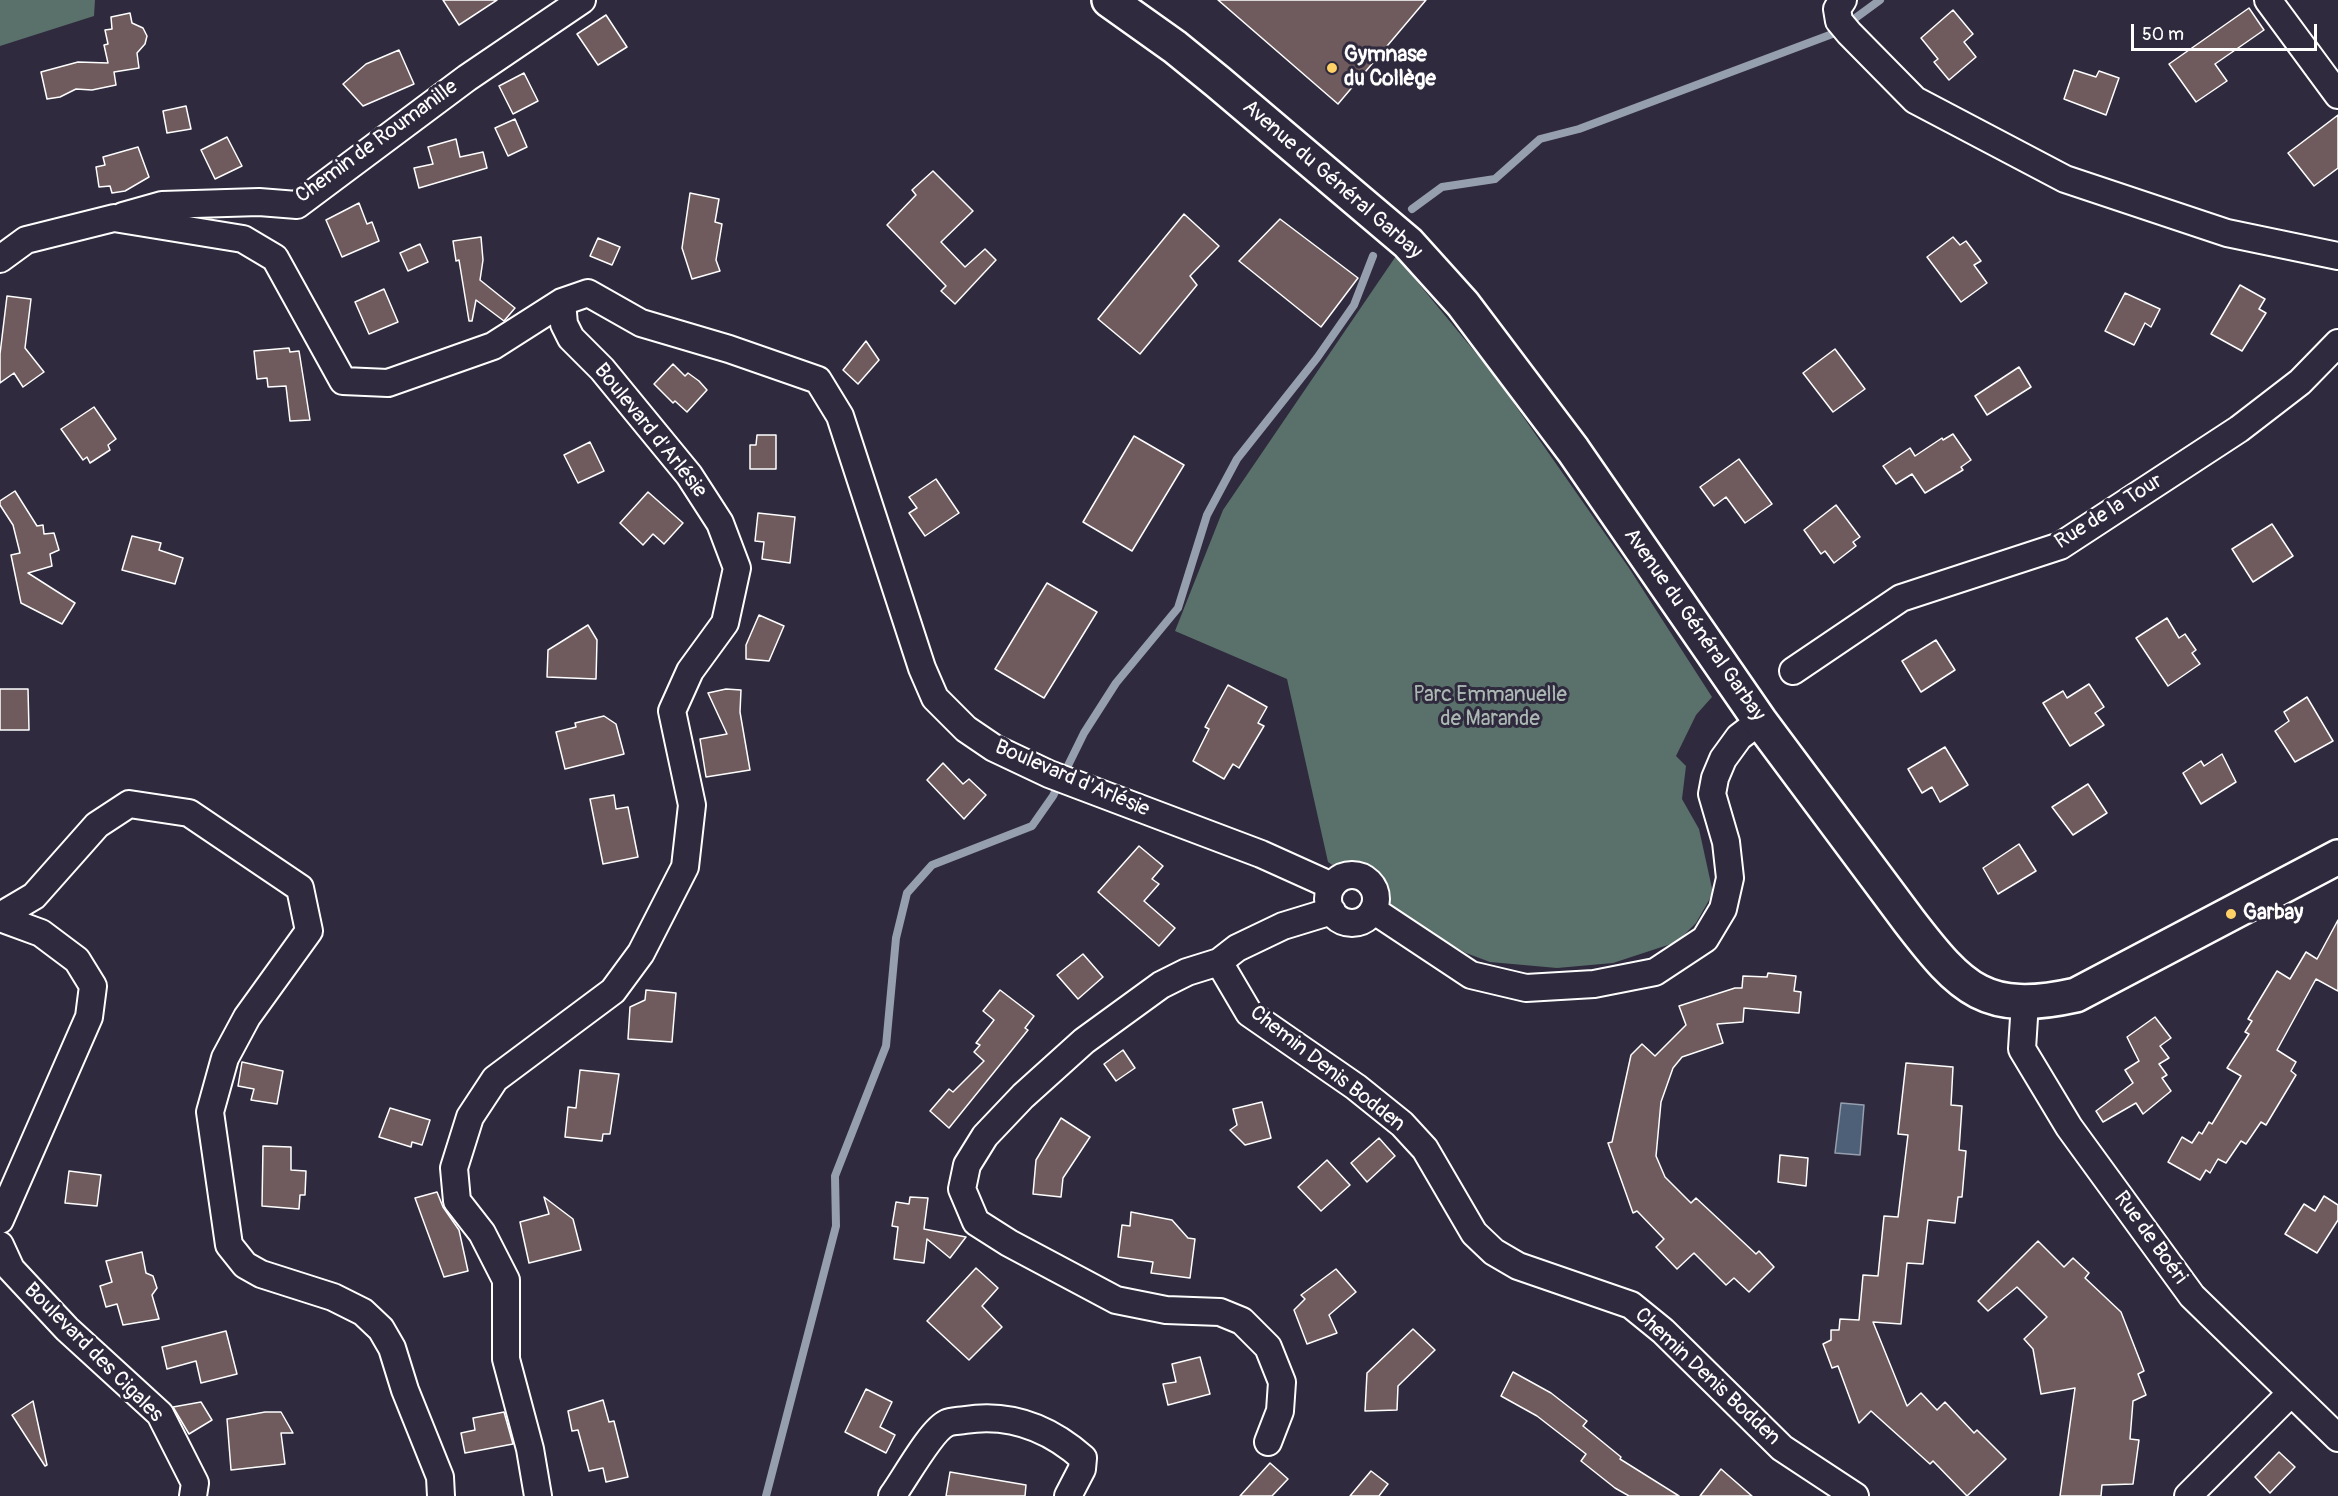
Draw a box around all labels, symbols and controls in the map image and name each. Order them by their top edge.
scale bar [2134,12,2320,50]
text: 50 m [2142,23,2184,46]
place label: Gymnase du Collège [1344,43,1436,93]
marker: Gymnase du Collège [1325,61,1339,75]
street label: Chemin de Roumanille [291,75,463,209]
street label: Avenue du Général Garbay [1237,95,1427,265]
street label: Boulevard d'Arlésie [588,359,712,503]
street label: Rue de la Tour [2050,469,2168,555]
street label: Avenue du Général Garbay [1618,524,1770,726]
park label: Parc Emmanuelle de Marande [1413,683,1567,733]
street label: Boulevard d'Arlésie [991,735,1153,823]
place label: Garbay [2243,901,2303,927]
marker: Garbay [2224,907,2238,921]
street label: Chemin Denis Bodden [1244,1001,1410,1137]
street label: Rue de Boéri [2108,1187,2192,1289]
street label: Boulevard des Cigales [18,1278,168,1428]
street label: Chemin Denis Bodden [1629,1303,1785,1451]

